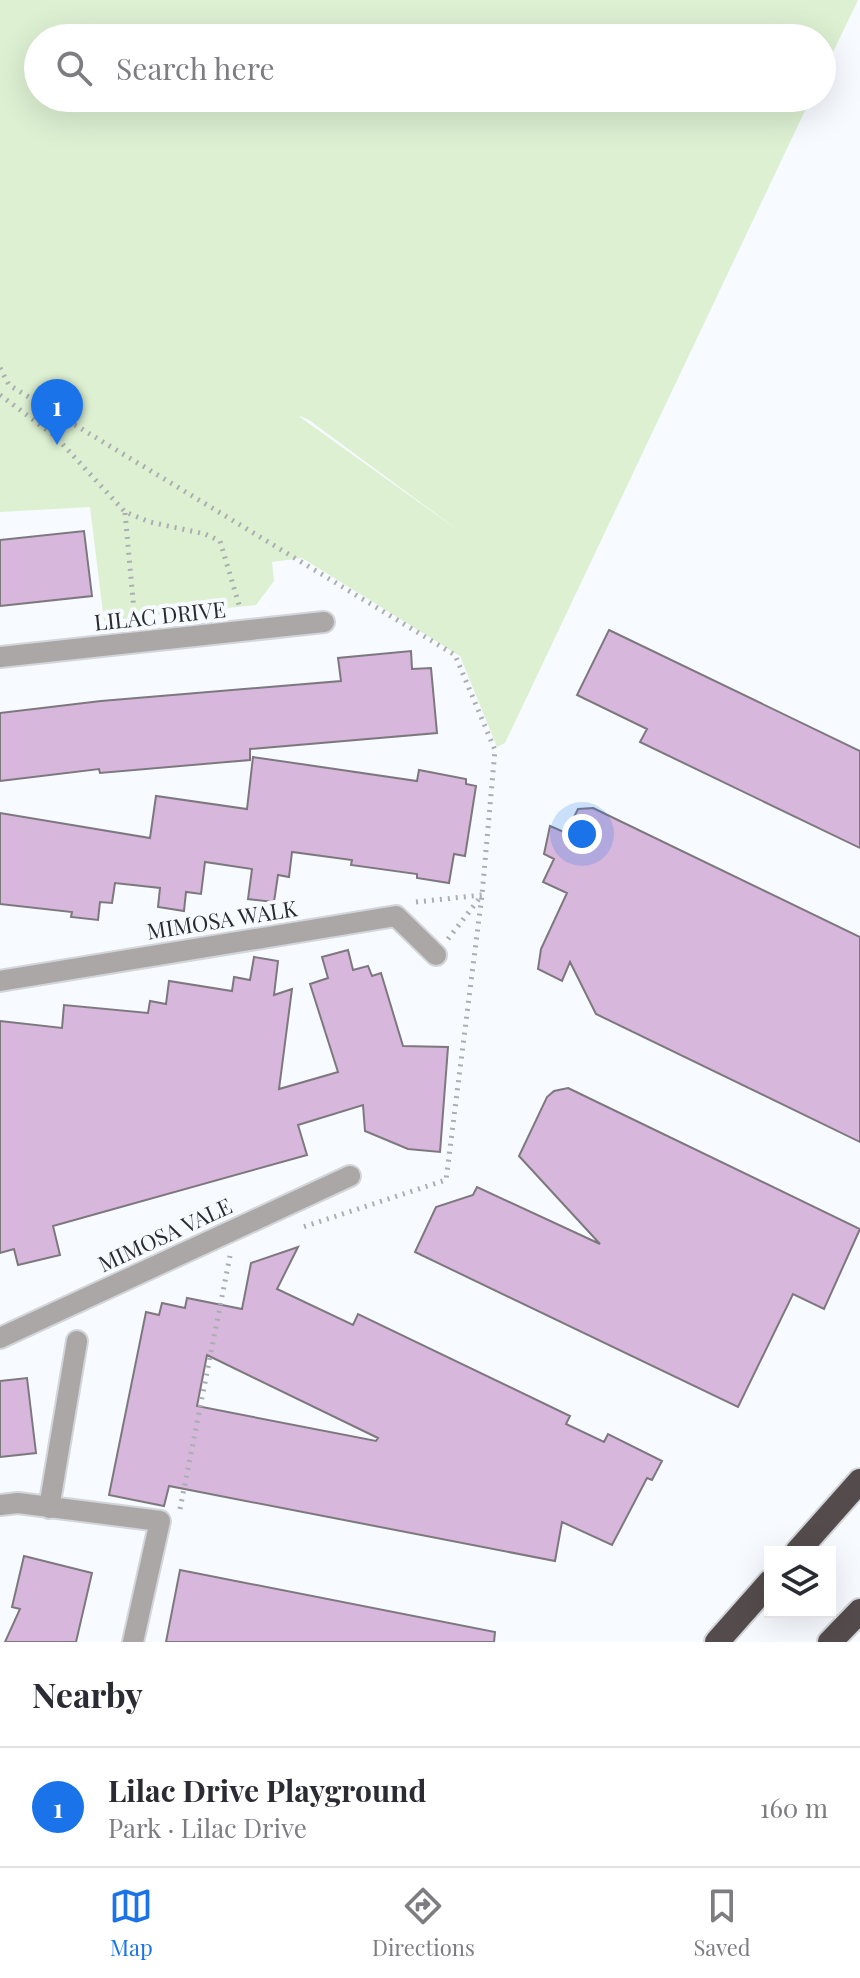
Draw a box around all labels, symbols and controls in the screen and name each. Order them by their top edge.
search box [24,24,836,112]
icon: search [52,46,96,90]
text: Search here [116,48,275,88]
pin: 1 [31,379,83,445]
street label: LILAC DRIVE [93,593,227,637]
your location [562,814,602,854]
street label: MIMOSA WALK [145,892,300,946]
street label: MIMOSA VALE [93,1190,236,1278]
map controls [764,1546,836,1618]
button: layers [764,1546,836,1618]
text: Nearby [32,1671,143,1717]
text: Lilac Drive Playground [108,1770,426,1810]
text: 1 [53,1790,63,1825]
text: 160 m [760,1790,828,1825]
text: Park · Lilac Drive [108,1810,307,1845]
tab: Map [109,1884,153,1962]
tab: Directions [372,1884,475,1962]
tab: Saved [693,1884,751,1962]

